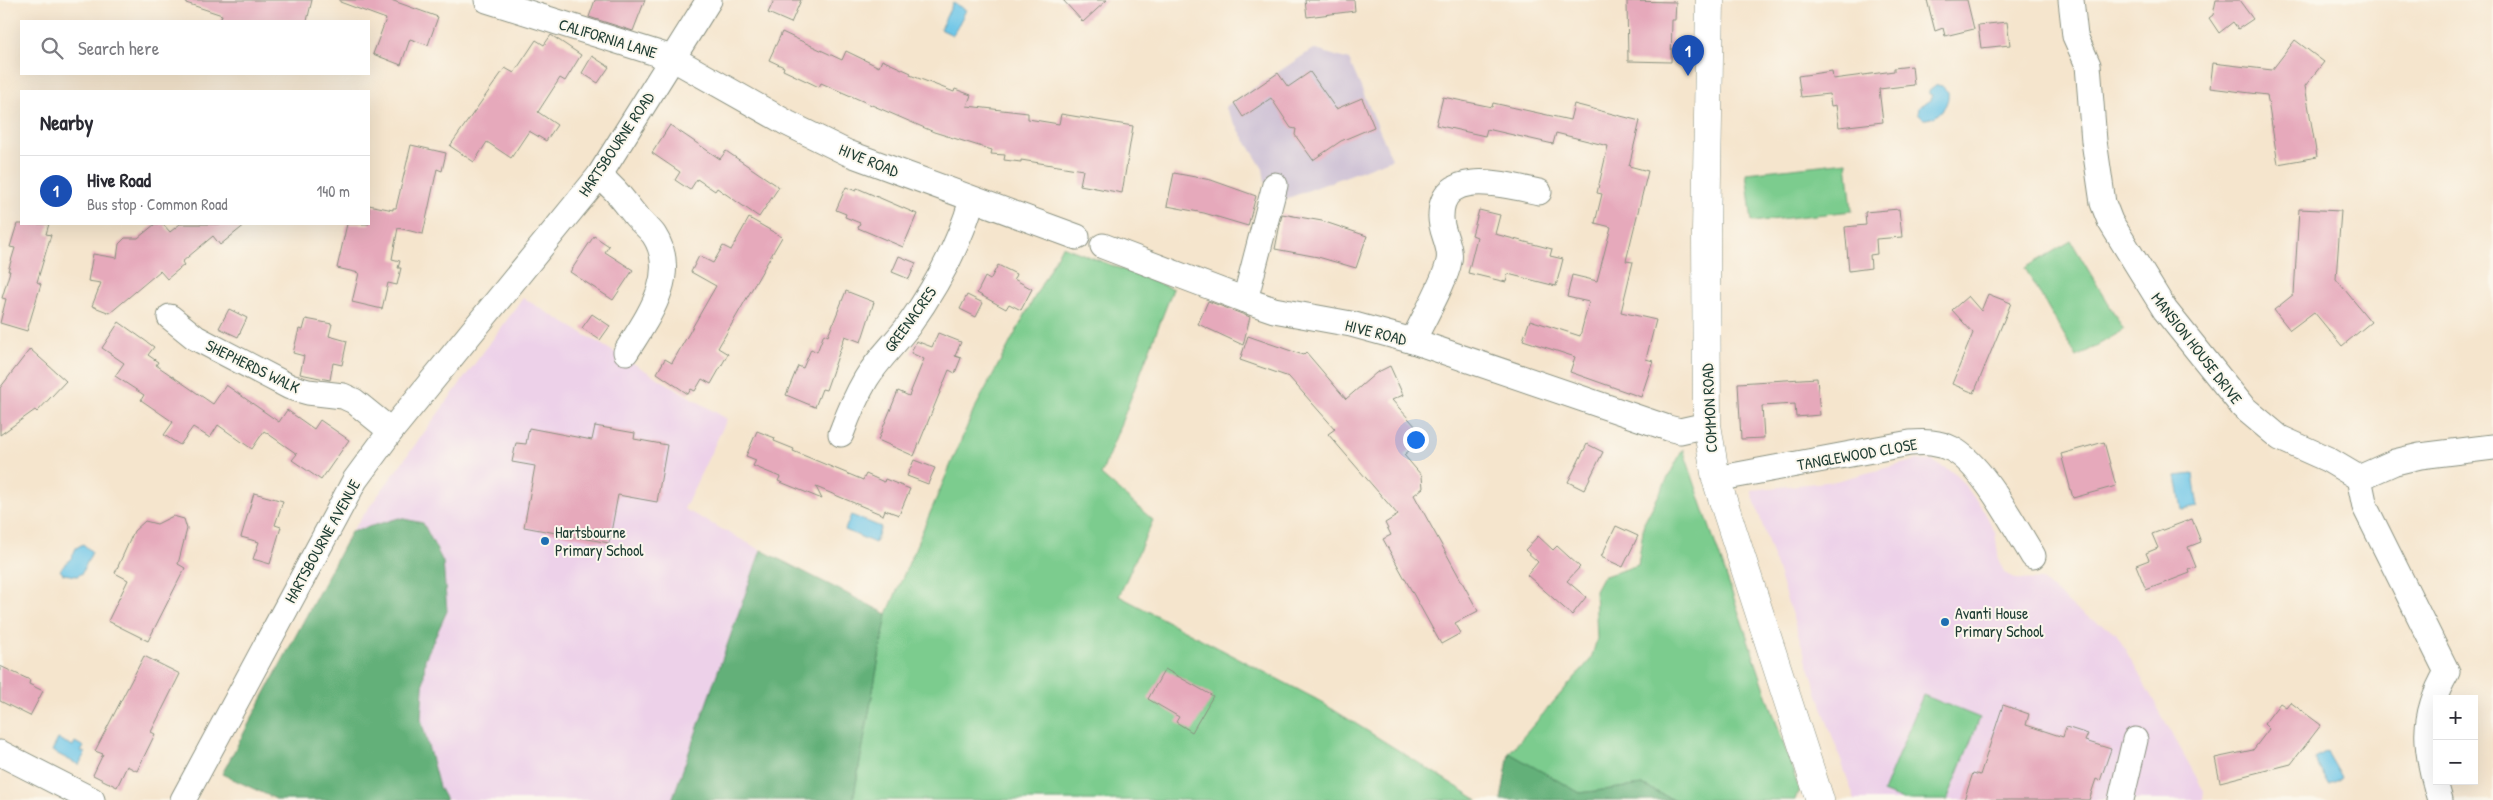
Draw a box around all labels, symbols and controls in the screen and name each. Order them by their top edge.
street label: CALIFORNIA LANE [556,13,660,63]
search box [20,20,370,75]
icon: search [38,34,66,62]
text: Search here [78,35,159,61]
pin: 1 [1672,35,1704,76]
street label: HARTSBOURNE ROAD [573,87,659,200]
text: Nearby [40,108,93,137]
street label: HIVE ROAD [836,138,902,182]
text: Hive Road [87,167,151,193]
text: 1 [53,180,59,202]
text: 140 m [316,180,350,202]
text: Bus stop · Common Road [87,193,227,215]
street label: GREENACRES [879,281,942,356]
street label: MANSION HOUSE DRIVE [2146,288,2248,408]
street label: HIVE ROAD [1343,314,1409,350]
street label: SHEPHERDS WALK [202,334,304,399]
street label: COMMON ROAD [1696,362,1722,453]
your location [1403,427,1429,453]
street label: TANGLEWOOD CLOSE [1795,433,1919,475]
street label: HARTSBOURNE AVENUE [279,475,365,607]
place label: Hartsbourne Primary School [555,521,644,561]
marker: Hartsbourne Primary School [539,535,551,547]
place label: Avanti House Primary School [1955,602,2044,642]
marker: Avanti House Primary School [1939,616,1951,628]
map controls [2433,695,2478,785]
button: + [2433,695,2478,740]
button: − [2433,740,2478,785]

